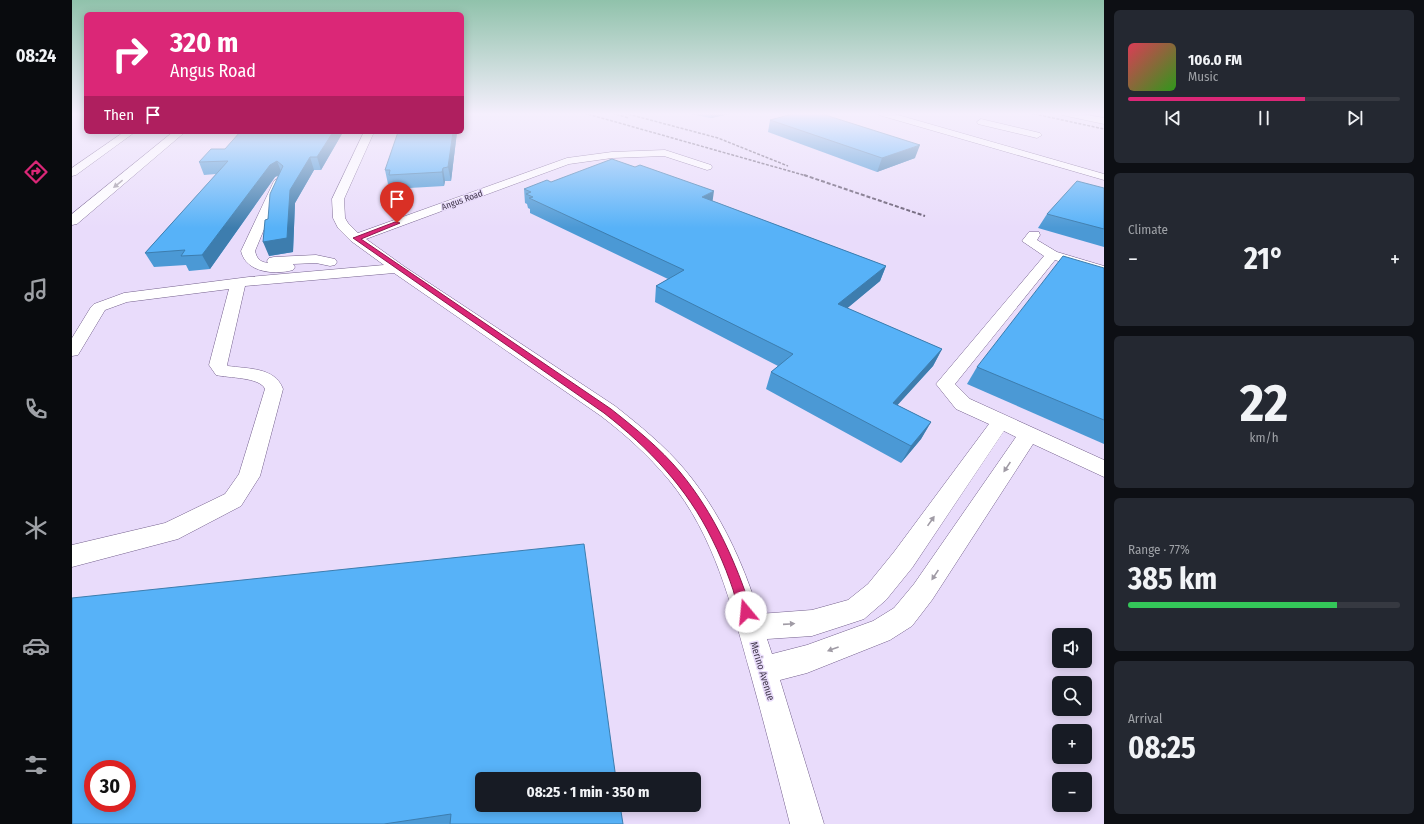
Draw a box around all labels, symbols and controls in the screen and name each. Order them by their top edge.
text: 320 m [170,26,238,59]
icon: right [104,28,156,80]
text: 08:24 [16,45,56,67]
text: 106.0 FM [1188,51,1242,69]
text: Angus Road [170,60,256,82]
text: Music [1188,69,1218,84]
icon: arrive [142,104,164,126]
text: Then [104,106,134,124]
icon: previous [1162,107,1184,129]
icon: pause [1253,107,1275,129]
icon: next [1344,107,1366,129]
icon: directions [22,158,50,186]
one-way arrow [112,180,123,189]
pin [380,182,414,223]
icon: arrive [386,188,408,210]
street label: Angus Road [440,188,484,212]
text: Climate [1128,222,1168,237]
text: 21° [1244,241,1284,277]
text: − [1128,246,1138,273]
text: + [1390,246,1400,273]
icon: music [22,276,50,304]
text: 22 [1240,372,1288,435]
icon: phone [22,395,50,423]
text: km/h [1250,430,1279,445]
one-way arrow [1003,461,1011,472]
icon: climate [22,514,50,542]
one-way arrow [927,515,935,526]
text: Range · 77% [1128,542,1190,557]
text: 385 km [1128,561,1217,597]
one-way arrow [931,570,939,580]
position arrow [725,591,767,633]
one-way arrow [783,621,795,628]
map controls [1052,628,1092,812]
button: sound [1052,628,1092,668]
icon: car [22,632,50,660]
street label: Merino Avenue [747,640,777,702]
one-way arrow [827,646,839,652]
button: search [1052,676,1092,716]
text: Arrival [1128,711,1162,726]
button: + [1052,724,1092,764]
text: 08:25 [1128,730,1196,766]
icon: filters [22,751,50,779]
speed limit sign: 30 [84,760,136,812]
button: − [1052,772,1092,812]
text: 08:25 · 1 min · 350 m [526,783,650,801]

